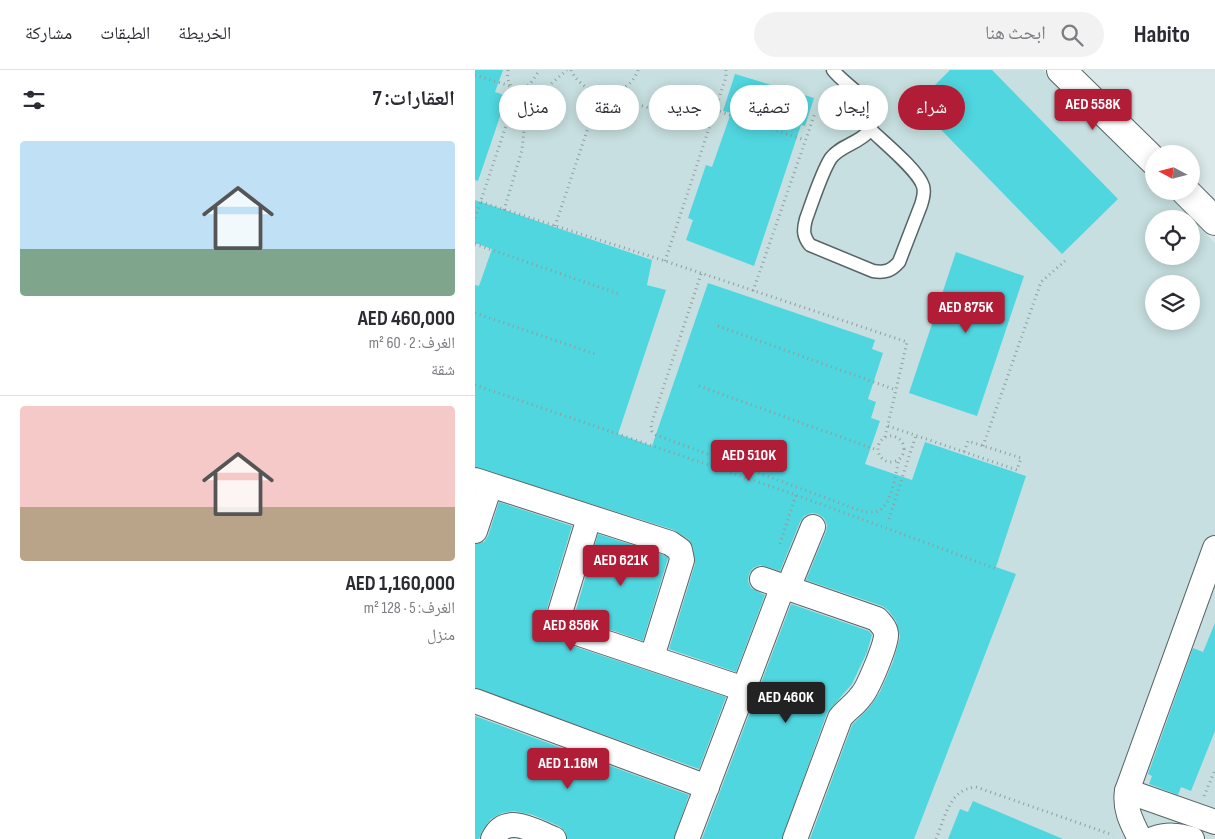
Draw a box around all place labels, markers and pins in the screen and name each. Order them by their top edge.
pin: AED 558K [1041,88,1145,131]
pin: AED 875K [914,292,1018,334]
pin: AED 510K [697,440,801,482]
pin: AED 621K [569,544,673,587]
pin: AED 856K [519,610,623,652]
pin: AED 460K [734,682,838,724]
pin: AED 1.16M [511,748,625,790]

